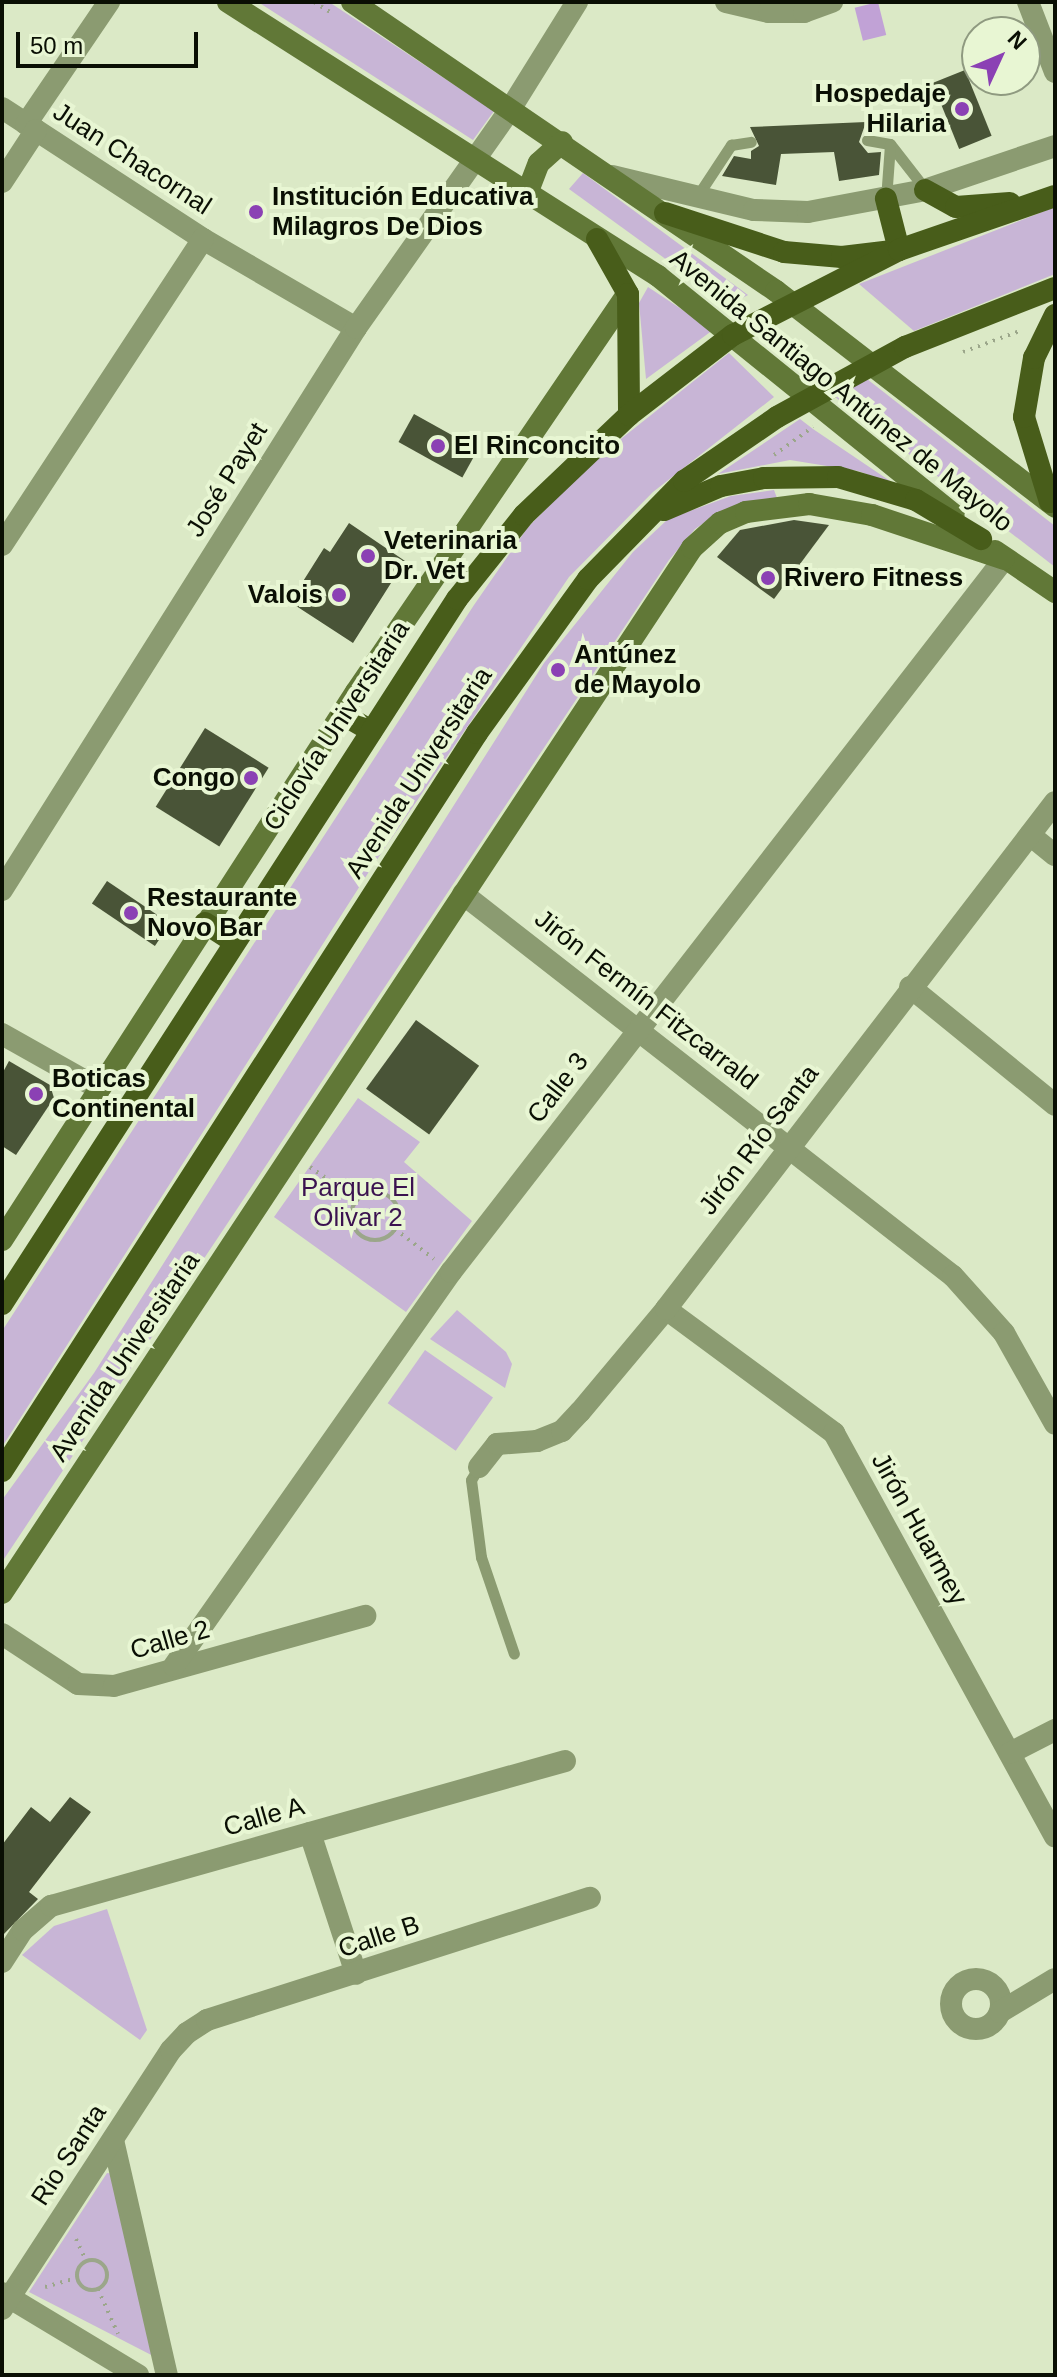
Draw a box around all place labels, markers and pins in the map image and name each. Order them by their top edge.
place label: Hospedaje Hilaria [815,78,946,140]
marker: Hospedaje Hilaria [953,100,971,118]
place label: Institución Educativa Milagros De Dios [272,181,533,242]
marker: Institución Educativa Milagros De Dios [247,203,265,221]
place label: El Rinconcito [454,430,620,462]
marker: El Rinconcito [429,437,447,455]
place label: Veterinaria Dr. Vet [384,525,517,586]
marker: Veterinaria Dr. Vet [359,547,377,565]
place label: Rivero Fitness [784,562,963,594]
marker: Rivero Fitness [759,569,777,587]
place label: Valois [248,579,323,611]
marker: Valois [330,586,348,604]
place label: Antúnez de Mayolo [574,639,701,700]
marker: Antúnez de Mayolo [549,661,567,679]
place label: Congo [153,762,235,794]
marker: Congo [242,769,260,787]
place label: Restaurante Novo Bar [147,882,297,944]
marker: Restaurante Novo Bar [122,904,140,922]
place label: Boticas Continental [52,1063,195,1124]
marker: Boticas Continental [27,1085,45,1103]

